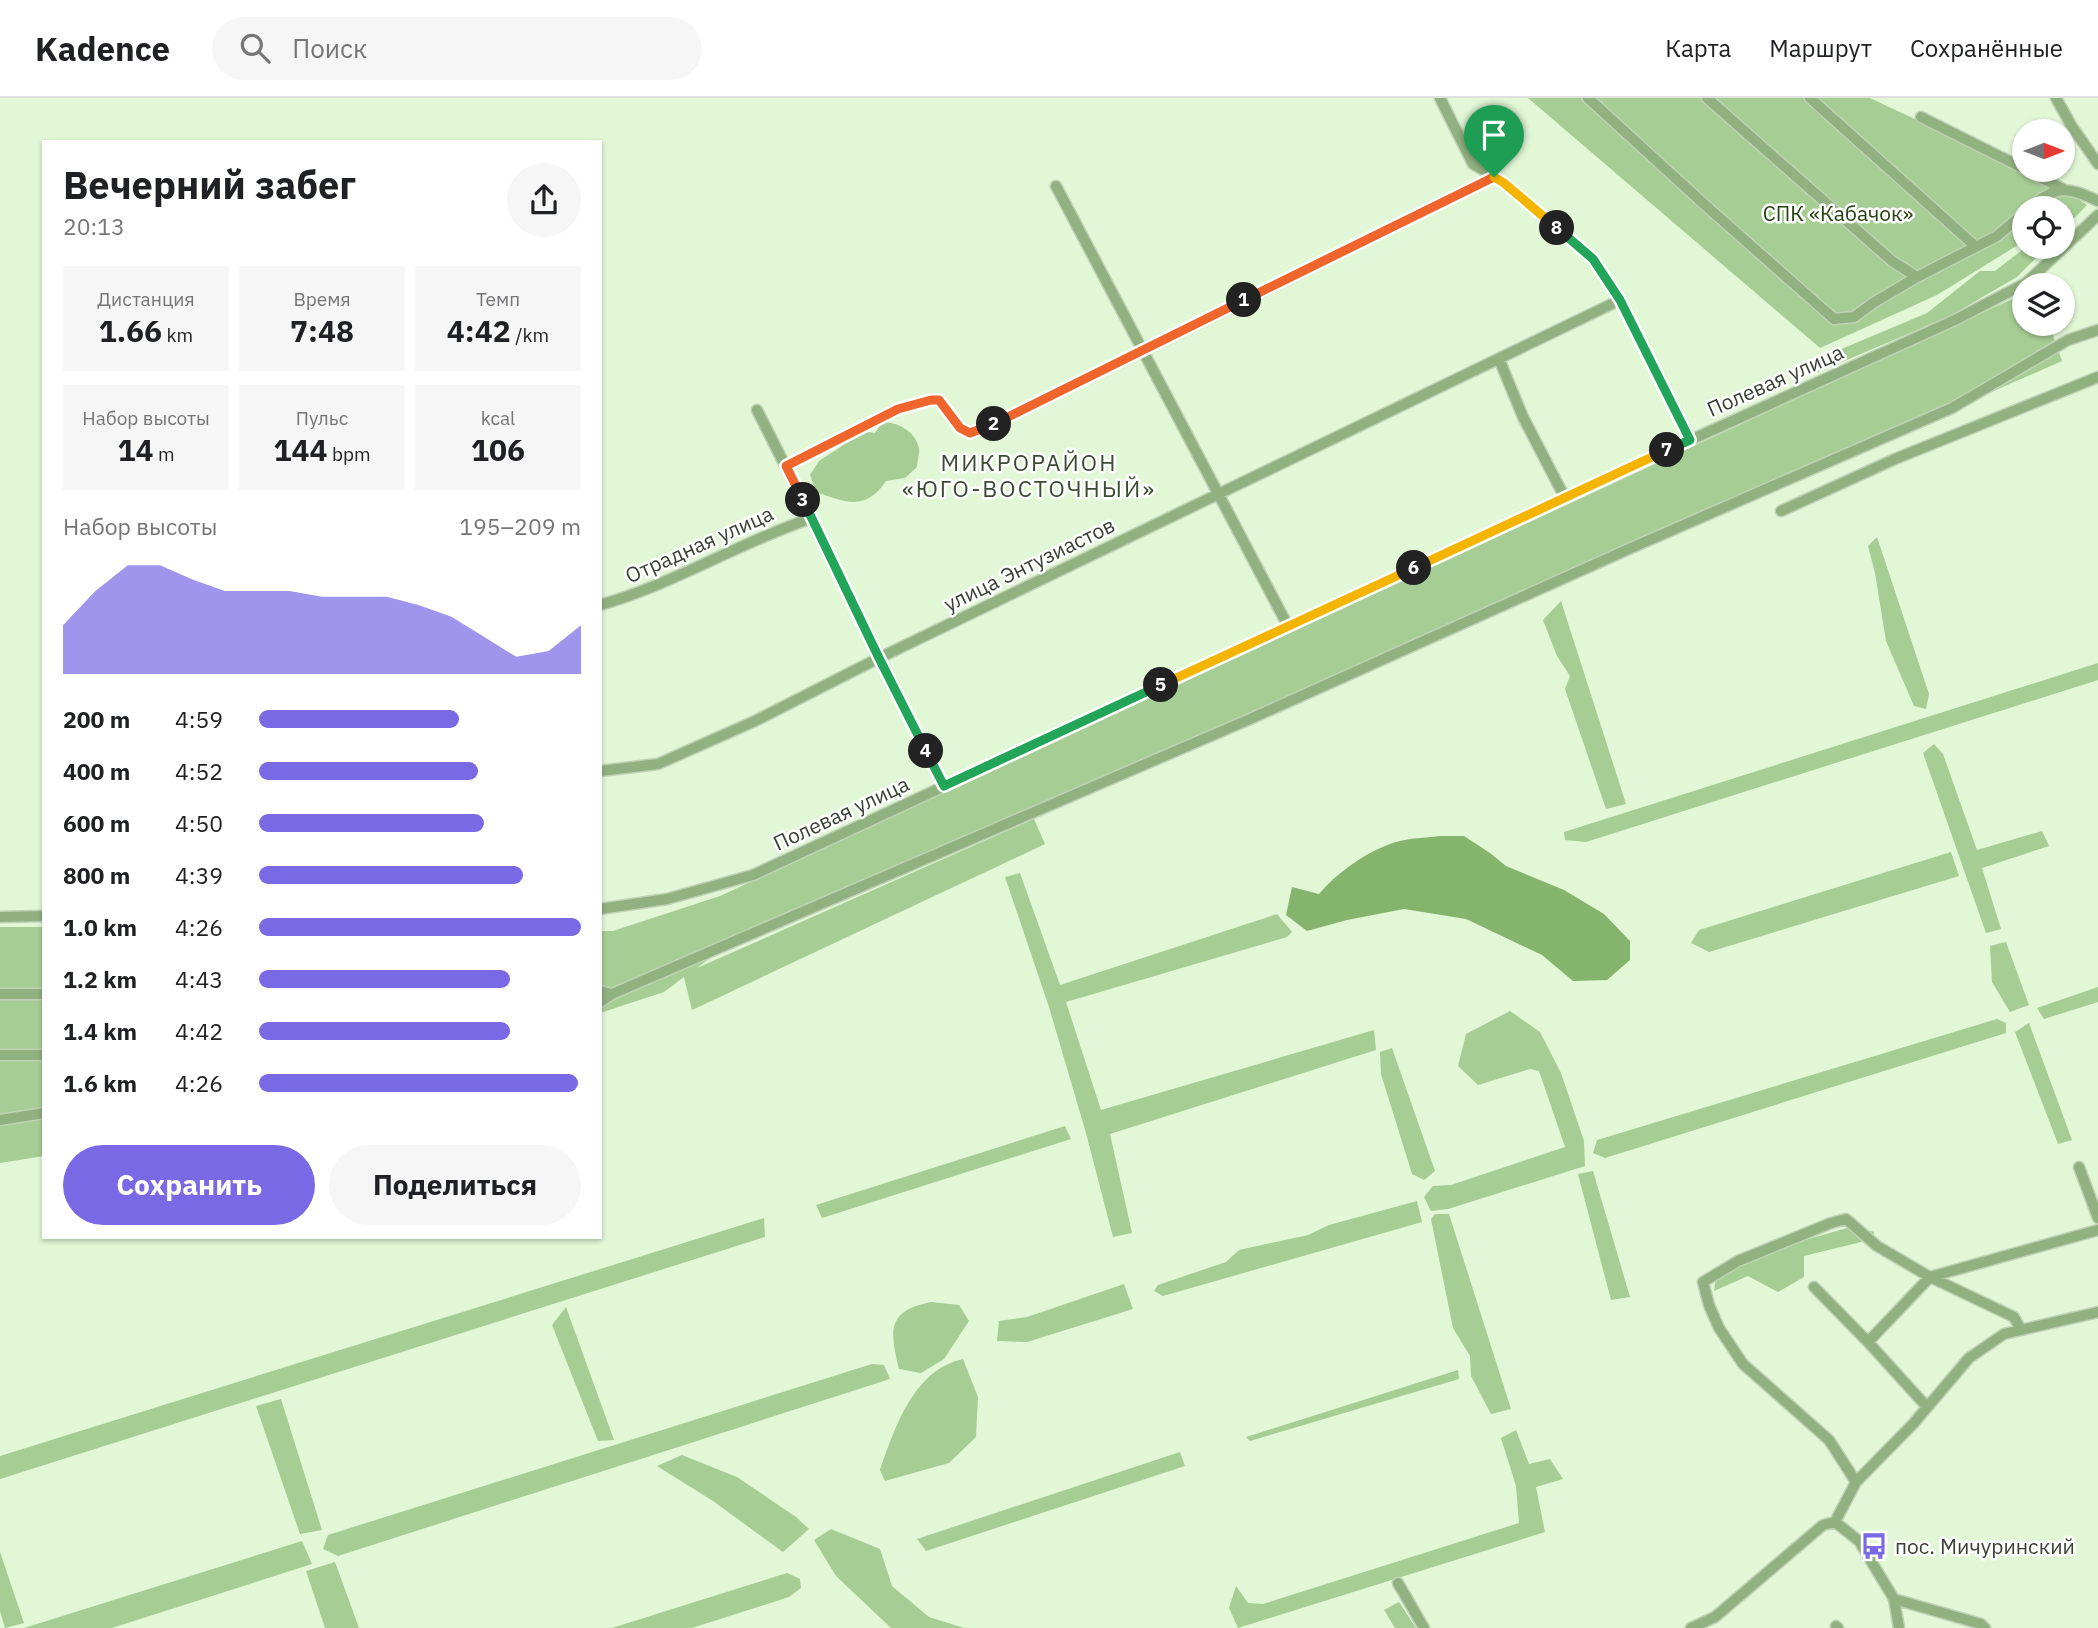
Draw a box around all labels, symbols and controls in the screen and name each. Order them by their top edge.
search box [212,17,702,80]
text: Kadence [35,27,170,70]
icon: search [236,29,274,67]
text: Поиск [292,31,367,65]
text: Карта [1665,32,1731,64]
text: Маршрут [1769,32,1872,64]
text: Сохранённые [1910,32,2063,64]
pin [1464,105,1524,177]
icon: arrive [1475,116,1513,154]
north arrow [2012,119,2076,182]
map controls [2012,119,2075,336]
text: Вечерний забег [63,160,356,209]
button: share [507,163,581,237]
button: locate [2012,196,2075,259]
park label: СПК «Кабачок» [1763,199,1913,227]
text: 20:13 [63,211,125,241]
pin: 8 [1540,211,1574,246]
text: 8 [1551,215,1562,239]
button: layers [2012,273,2075,336]
pin: 1 [1226,282,1262,318]
text: Дистанция [97,287,195,311]
text: Время [293,287,351,311]
text: Темп [476,287,520,311]
text: 1 [1238,287,1249,311]
text: 1.66 [99,311,162,350]
text: 7:48 [290,311,354,350]
text: 4:42 [447,311,511,350]
text: km [162,323,193,347]
text: /km [511,323,549,347]
street label: Полевая улица [1702,337,1848,423]
text: Набор высоты [82,406,210,430]
text: Пульс [296,406,348,430]
text: kcal [481,406,515,430]
pin: 2 [976,406,1012,442]
text: 2 [988,411,999,435]
text: 14 [117,430,153,469]
text: 144 [273,430,327,469]
text: 106 [471,430,525,469]
pin: 7 [1650,432,1684,468]
text: 7 [1661,437,1672,461]
text: m [153,442,175,466]
text: bpm [327,442,371,466]
district label: МИКРОРАЙОН «ЮГО-ВОСТОЧНЫЙ» [902,447,1156,503]
pin: 3 [786,482,820,518]
text: 3 [797,487,808,511]
street label: Отрадная улица [621,499,777,589]
street label: улица Энтузиастов [939,510,1119,618]
text: Набор высоты [63,511,217,541]
text: 195–209 m [459,511,581,541]
pin: 6 [1396,550,1432,586]
text: 6 [1408,555,1419,579]
pin: 5 [1144,668,1178,702]
text: 5 [1155,672,1166,696]
text: 200 m [63,704,130,734]
text: 4:59 [175,704,223,734]
pin: 4 [908,734,944,768]
text: 4 [920,738,931,762]
text: 400 m [63,756,130,786]
text: 4:52 [175,756,223,786]
street label: Полевая улица [769,769,913,857]
text: 600 m [63,808,130,838]
text: 4:50 [175,808,223,838]
text: 800 m [63,860,130,890]
text: 4:39 [175,860,223,890]
text: 1.0 km [63,912,137,942]
text: 4:26 [175,912,223,942]
text: 1.2 km [63,964,137,994]
text: 4:43 [175,964,223,994]
text: 1.4 km [63,1016,137,1046]
text: 4:42 [175,1016,223,1046]
text: 1.6 km [63,1068,137,1098]
text: 4:26 [175,1068,223,1098]
button: Сохранить [63,1145,315,1225]
button: Поделиться [329,1145,581,1225]
bus stop icon: пос. Мичуринский [1859,1531,1889,1561]
place label: пос. Мичуринский [1895,1532,2075,1560]

